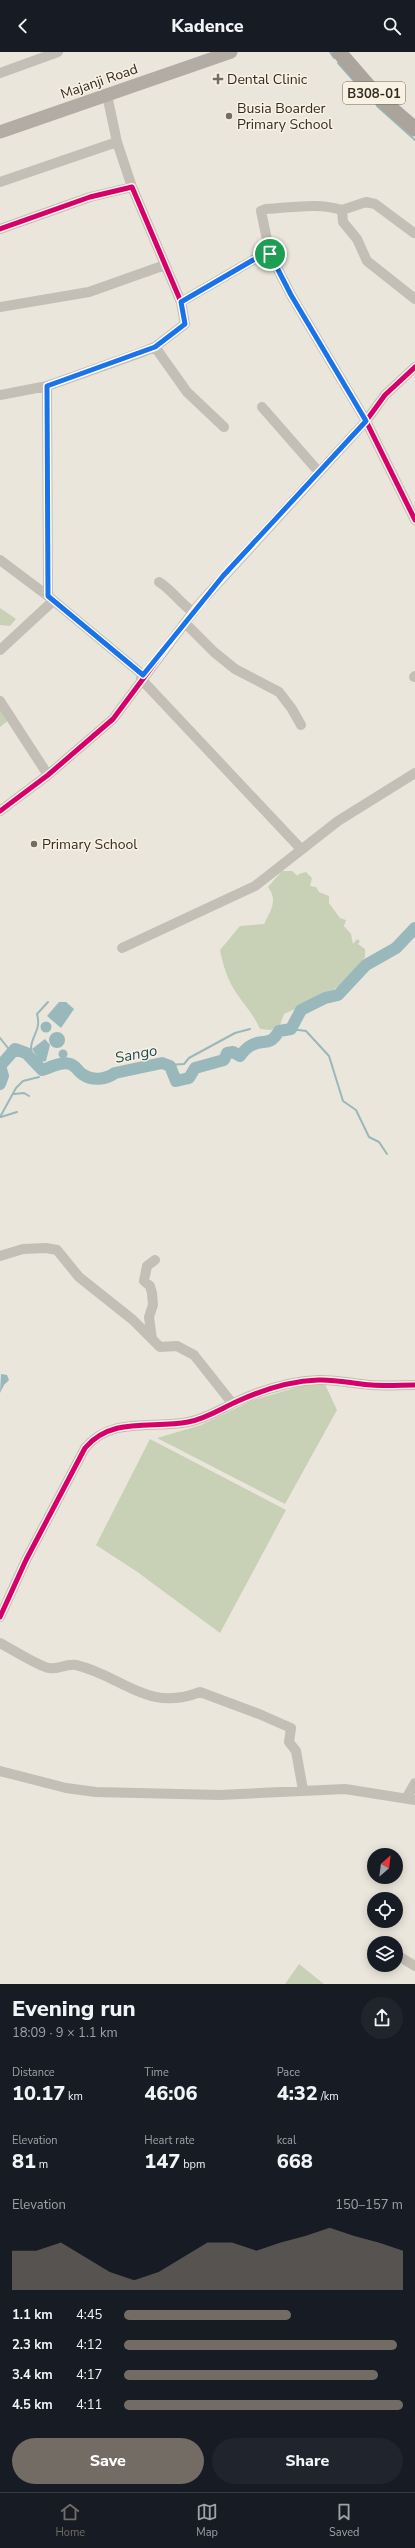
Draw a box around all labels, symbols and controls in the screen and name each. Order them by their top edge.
text: Kadence [171,14,244,38]
icon: back [12,15,34,37]
icon: search [381,15,403,37]
street label: Majanji Road [58,59,140,104]
place label: Dental Clinic [227,70,308,89]
marker: Dental Clinic [212,73,224,85]
road number: B308-01 [343,82,405,104]
place label: Busia Boarder Primary School [237,99,333,134]
marker: Busia Boarder Primary School [224,111,234,121]
pin [253,237,287,271]
icon: arrive [259,243,281,265]
place label: Primary School [42,835,138,854]
marker: Primary School [29,839,39,849]
water label: Sango [113,1040,159,1068]
north arrow [367,1848,403,1884]
map controls [367,1848,403,1972]
button: locate [367,1892,403,1928]
button: layers [367,1936,403,1972]
text: Evening run [12,1994,136,2024]
button: share [361,1997,403,2039]
text: 18:09 · 9 × 1.1 km [12,2024,118,2042]
text: Distance [12,2065,55,2080]
text: Time [144,2065,169,2080]
text: Pace [277,2065,300,2080]
text: 10.17 [12,2080,65,2107]
text: 46:06 [144,2080,198,2107]
text: 4:32 [277,2080,318,2107]
text: km [65,2089,83,2104]
text: /km [318,2089,339,2104]
text: Elevation [12,2133,58,2148]
text: Heart rate [144,2133,195,2148]
text: kcal [277,2133,296,2148]
text: 81 [12,2148,36,2175]
text: 147 [144,2148,180,2175]
text: 668 [277,2148,313,2175]
text: m [36,2157,48,2172]
text: bpm [180,2157,205,2172]
text: Elevation [12,2196,66,2214]
text: 150–157 m [335,2196,403,2214]
text: 1.1 km [12,2306,53,2324]
text: 4:45 [76,2306,102,2324]
text: 2.3 km [12,2336,53,2354]
text: 4:12 [76,2336,102,2354]
text: 3.4 km [12,2366,53,2384]
text: 4:17 [76,2366,102,2384]
text: 4.5 km [12,2396,53,2414]
text: 4:11 [76,2396,102,2414]
button: Save [12,2438,204,2484]
button: Share [212,2438,403,2484]
tab: Home [55,2501,85,2540]
tab: Map [196,2501,218,2540]
tab: Saved [329,2501,360,2540]

